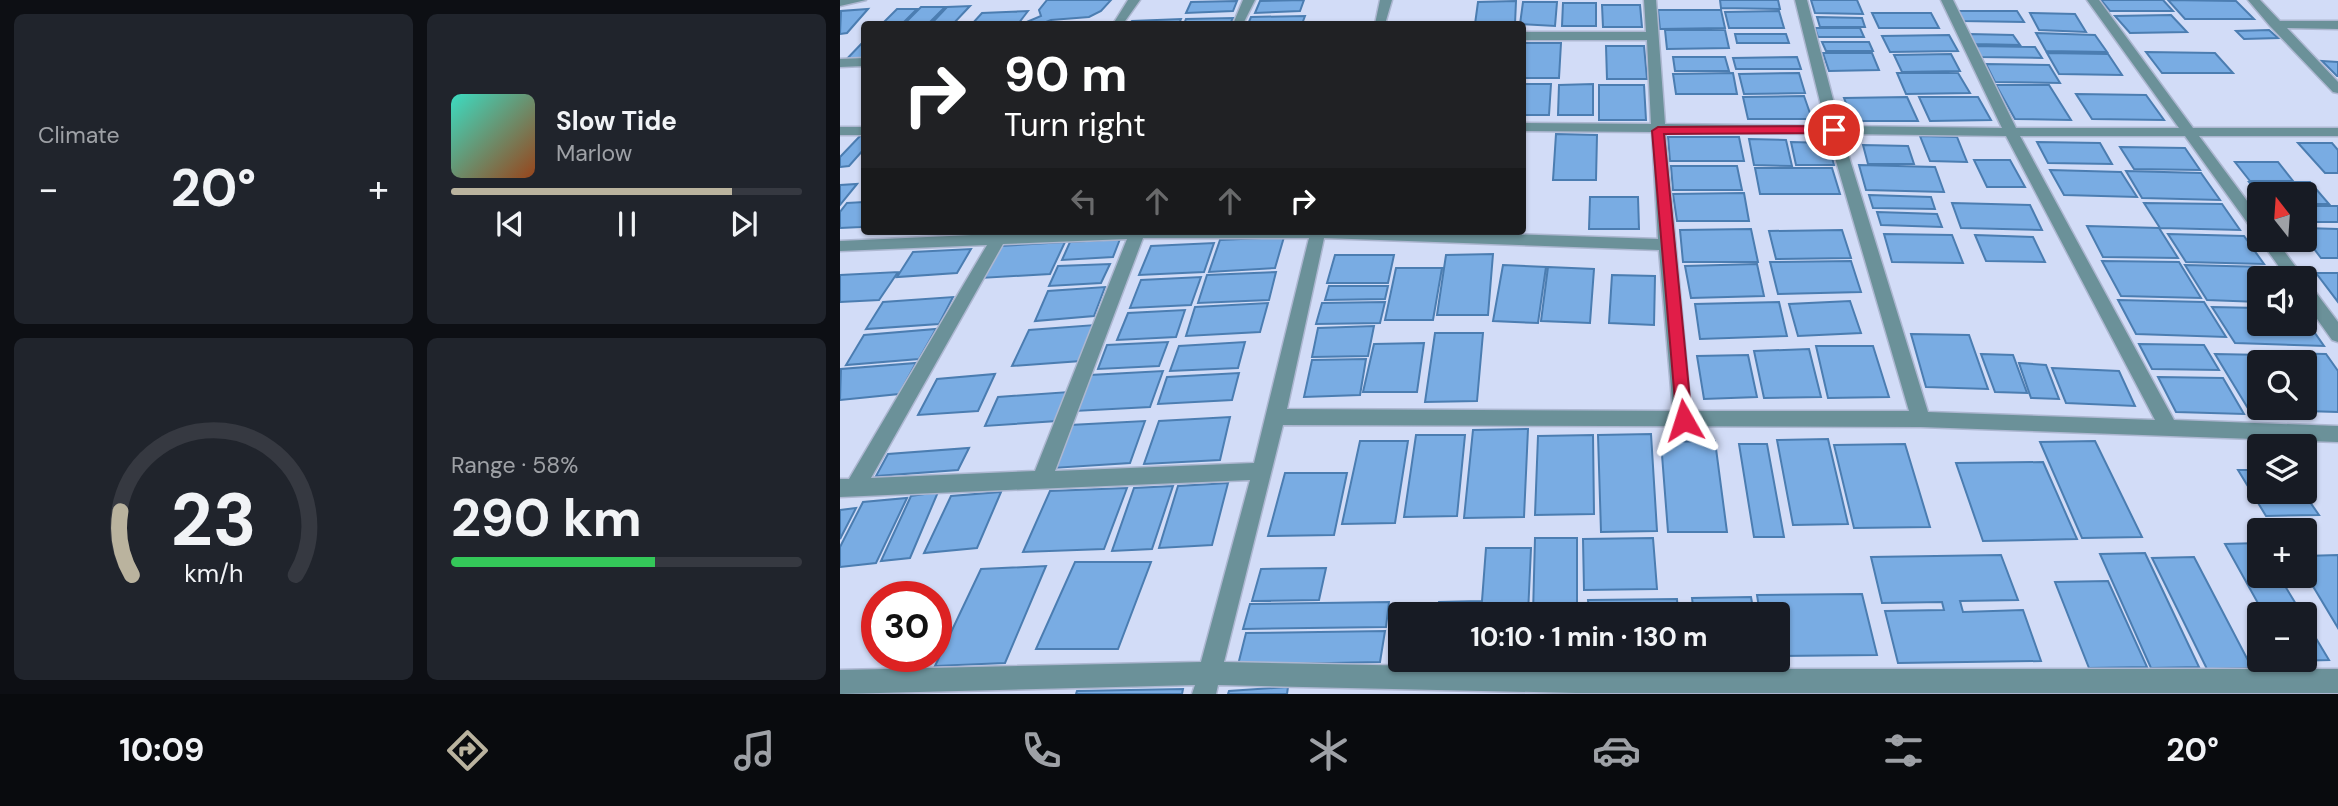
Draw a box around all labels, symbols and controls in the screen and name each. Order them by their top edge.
text: 90 m [1004,42,1127,106]
icon: right [889,49,980,140]
pin [1804,100,1864,160]
text: Slow Tide [556,104,677,138]
text: Turn right [1004,104,1146,146]
icon: arrive [1815,111,1853,149]
text: Climate [38,120,120,150]
text: Marlow [556,138,632,168]
text: 20° [171,154,256,222]
text: − [38,164,59,214]
text: + [368,164,389,214]
icon: left [1065,182,1103,220]
icon: ahead [1138,182,1176,220]
icon: ahead [1211,182,1249,220]
icon: right [1284,182,1322,220]
north arrow [2247,182,2317,252]
map controls [2247,182,2317,672]
icon: previous [491,205,529,243]
icon: pause [608,205,646,243]
icon: next [725,205,763,243]
button: sound [2247,266,2317,336]
button: search [2247,350,2317,420]
position arrow [1647,383,1721,457]
button: layers [2247,434,2317,504]
text: Range · 58% [451,450,578,480]
text: 23 [171,473,256,568]
text: 290 km [451,484,642,552]
button: + [2247,518,2317,588]
text: km/h [184,557,243,590]
speed limit sign: 30 [861,581,952,672]
button: − [2247,602,2317,672]
text: 10:10 · 1 min · 130 m [1471,620,1707,654]
icon: directions [443,726,492,775]
icon: music [730,726,779,775]
icon: phone [1017,726,1066,775]
icon: climate [1304,726,1353,775]
icon: car [1592,726,1641,775]
icon: filters [1879,726,1928,775]
text: 10:09 [119,729,204,771]
text: 20° [2166,729,2219,771]

